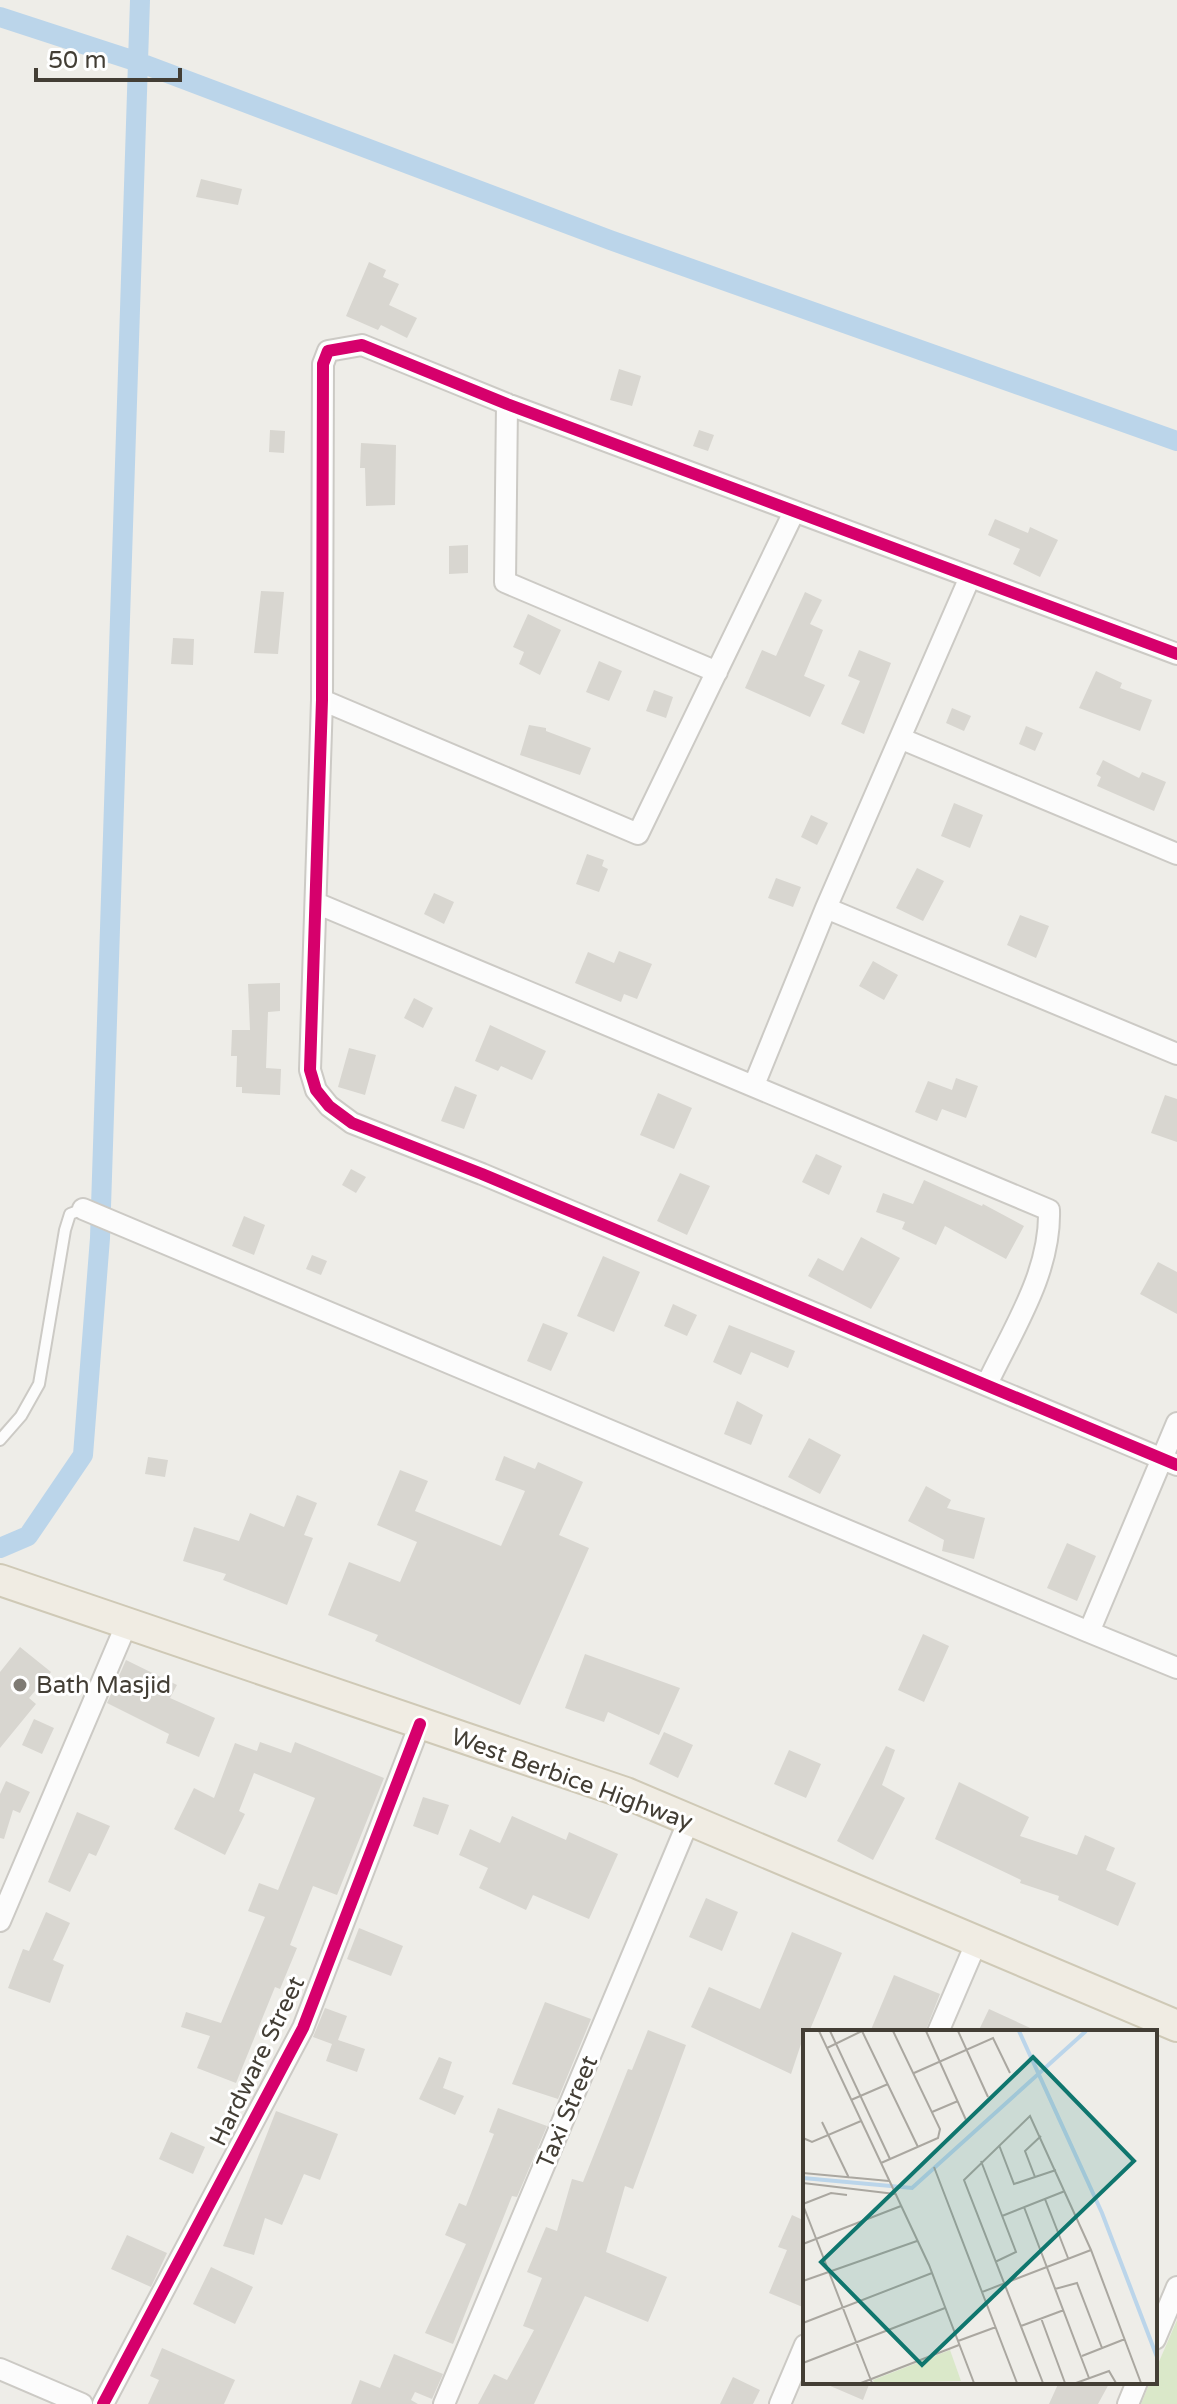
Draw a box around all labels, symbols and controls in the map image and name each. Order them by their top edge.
scale bar [36,32,180,82]
text: 50 m [48,46,106,75]
place label: Bath Masjid [36,1671,171,1700]
marker: Bath Masjid [11,1676,29,1694]
street label: West Berbice Highway [447,1722,697,1837]
street label: Hardware Street [204,1972,311,2151]
inset map [803,2030,1157,2384]
street label: Taxi Street [531,2051,604,2173]

